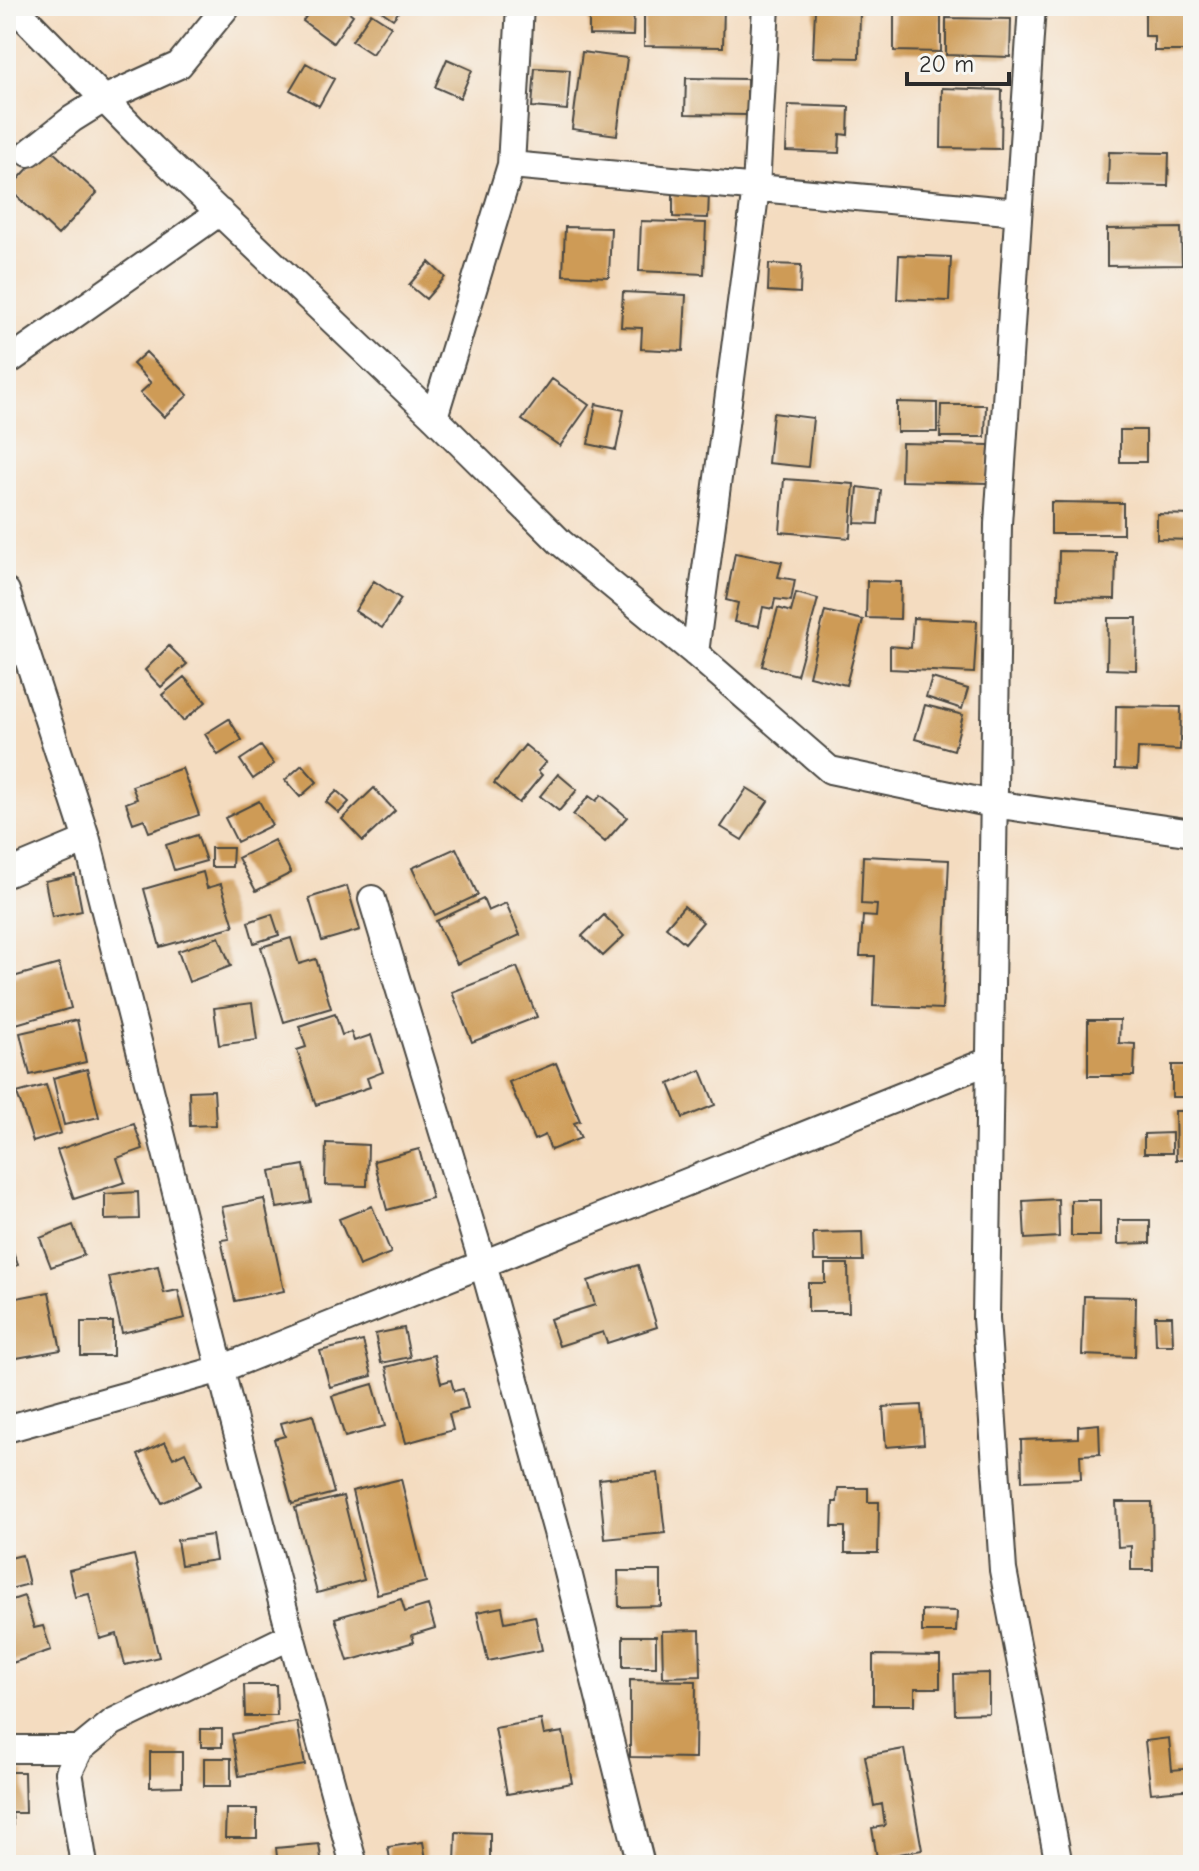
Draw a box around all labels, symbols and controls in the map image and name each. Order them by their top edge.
scale bar [907,36,1009,86]
text: 20 m [919,50,974,78]

